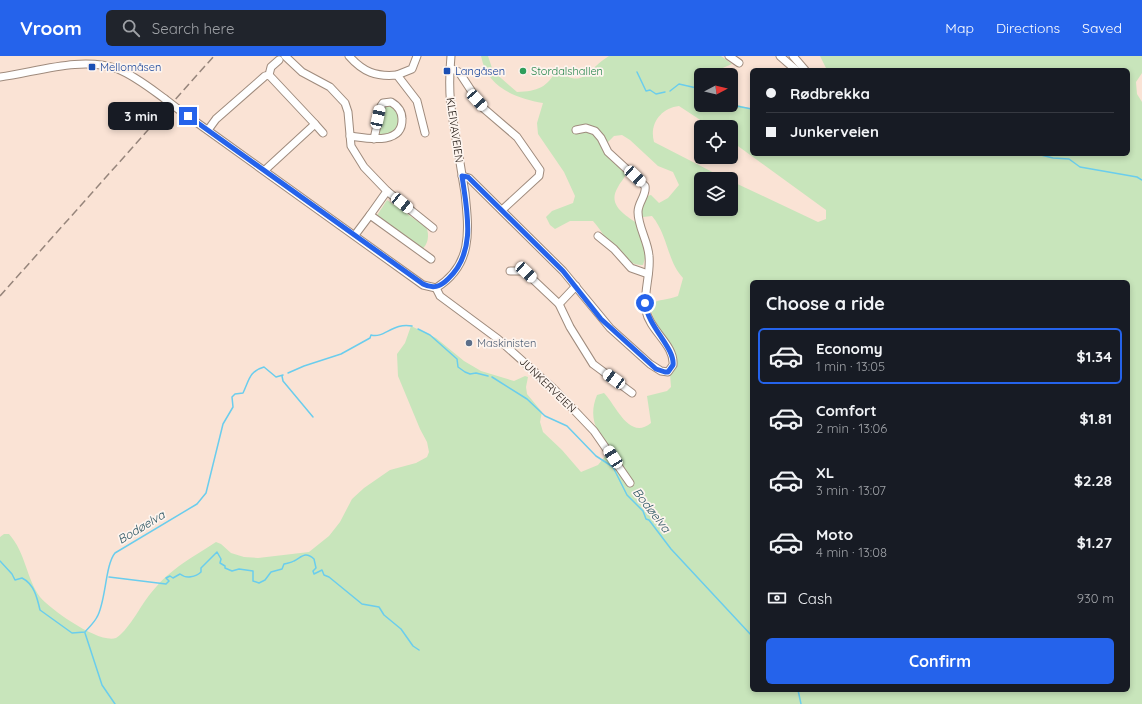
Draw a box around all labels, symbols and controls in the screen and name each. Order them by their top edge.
search box [106,10,386,46]
text: Vroom [20,16,82,40]
icon: search [120,17,142,39]
text: Search here [152,19,235,38]
text: Map [945,19,974,37]
text: Directions [996,19,1060,37]
text: Saved [1082,19,1122,37]
place label: Mellomåsen [100,60,161,74]
marker: Mellomåsen [87,62,97,72]
place label: Langåsen [455,64,505,78]
place label: Stordalshallen [531,64,603,78]
marker: Langåsen [442,66,452,76]
marker: Stordalshallen [518,66,528,76]
north arrow [694,68,738,112]
map controls [694,68,738,216]
text: Rødbrekka [790,84,870,103]
car [465,87,489,113]
street label: KLEIVAVEIEN [443,96,467,164]
callout: 3 min [108,102,174,130]
car [370,104,386,130]
route end [179,107,197,125]
text: 3 min [124,108,158,124]
button: locate [694,120,738,164]
text: Junkerveien [790,122,879,141]
car [622,163,648,189]
button: layers [694,172,738,216]
car [389,191,415,215]
car [513,259,539,285]
text: Choose a ride [766,292,885,315]
route start [636,294,654,312]
place label: Maskinisten [477,336,536,350]
marker: Maskinisten [464,338,474,348]
icon: car [768,338,804,374]
text: Economy [816,339,883,358]
text: $1.34 [1077,347,1112,366]
street label: JUNKERVEIEN [517,354,579,416]
text: 1 min · 13:05 [816,358,885,374]
car [601,367,627,391]
icon: car [768,400,804,436]
text: Comfort [816,401,877,420]
text: $1.81 [1079,409,1112,428]
text: 2 min · 13:06 [816,420,887,436]
car [601,444,625,470]
icon: car [768,462,804,498]
text: XL [816,463,834,482]
text: $2.28 [1074,471,1112,490]
text: 3 min · 13:07 [816,482,886,498]
water label: Bodøelva [630,485,674,536]
water label: Bodøelva [115,507,168,547]
icon: car [768,524,804,560]
text: Moto [816,525,853,544]
text: $1.27 [1077,533,1112,552]
text: 4 min · 13:08 [816,544,887,560]
icon: cash [766,587,788,609]
text: Cash [798,589,832,608]
text: 930 m [1077,590,1114,606]
button: Confirm [766,638,1114,684]

